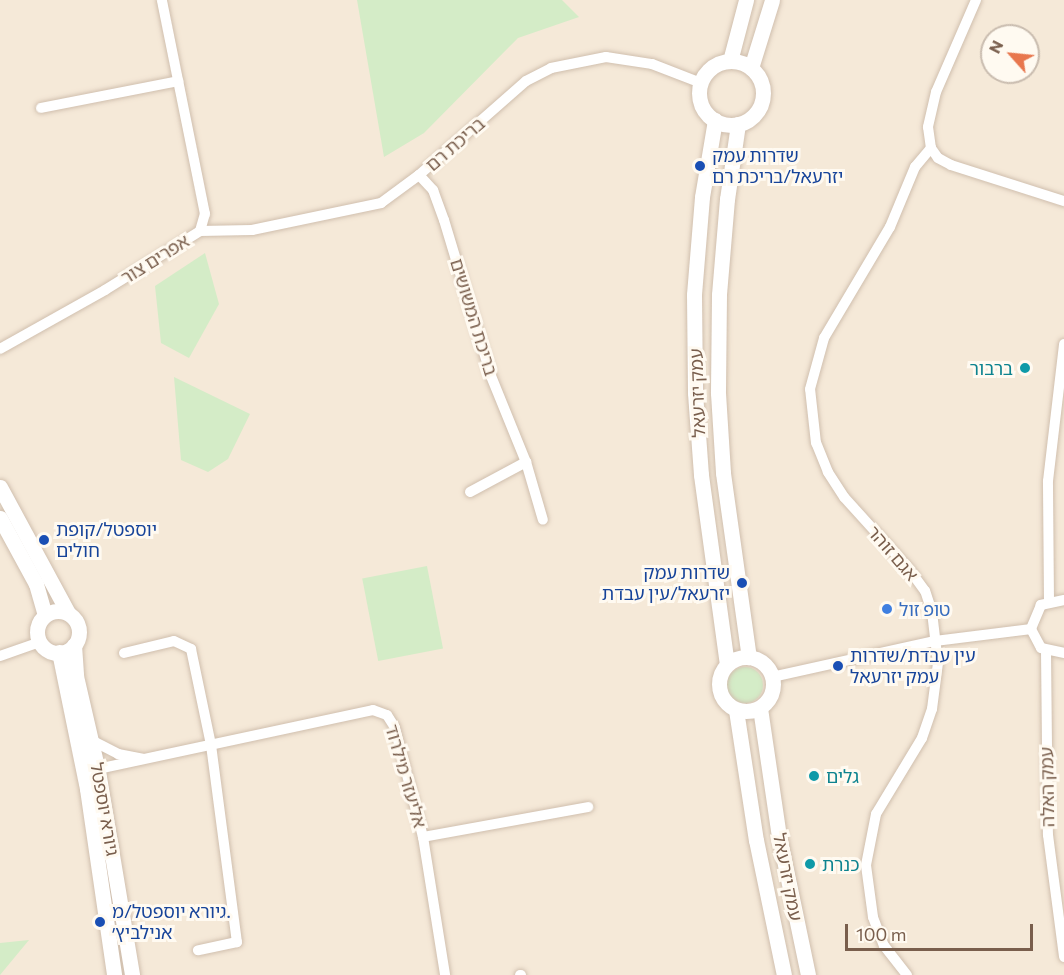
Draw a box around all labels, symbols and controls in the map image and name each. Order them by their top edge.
north arrow [980,24,1040,84]
text: N [984,37,1006,56]
street label: בריכת רם [421,112,489,176]
place label: שדרות עמק יזרעאל/בריכת רם [712,145,843,188]
marker: שדרות עמק יזרעאל/בריכת רם [693,159,707,173]
street label: אפרים צור [117,230,193,288]
street label: בריכת המשושים [446,256,502,378]
street label: עמק יזרעאל [685,348,709,438]
place label: ברבור [970,357,1013,379]
marker: ברבור [1018,361,1032,375]
place label: יוספטל/קופת חולים [56,519,157,562]
street label: אגם זוהר [863,521,923,585]
marker: יוספטל/קופת חולים [37,533,51,547]
place label: שדרות עמק יזרעאל/עין עבדת [602,562,730,604]
marker: שדרות עמק יזרעאל/עין עבדת [735,576,749,590]
place label: טופ זול [899,598,950,620]
marker: טופ זול [880,602,894,616]
place label: עין עבדת/שדרות עמק יזרעאל [850,645,976,688]
marker: עין עבדת/שדרות עמק יזרעאל [831,659,845,673]
street label: אליעזר מילרוד [381,722,431,830]
street label: עמק האלה [1035,747,1059,827]
street label: גיורא יוספטל [86,761,124,857]
place label: גלים [826,765,859,787]
marker: גלים [807,769,821,783]
street label: עמק יזרעאל [769,831,807,923]
place label: כנרת [822,853,859,875]
marker: כנרת [803,857,817,871]
place label: גיורא יוספטל/מ. אנילביץ׳ [112,901,231,944]
scale bar [848,912,1036,950]
marker: גיורא יוספטל/מ. אנילביץ׳ [93,915,107,929]
text: 100 m [856,923,906,945]

